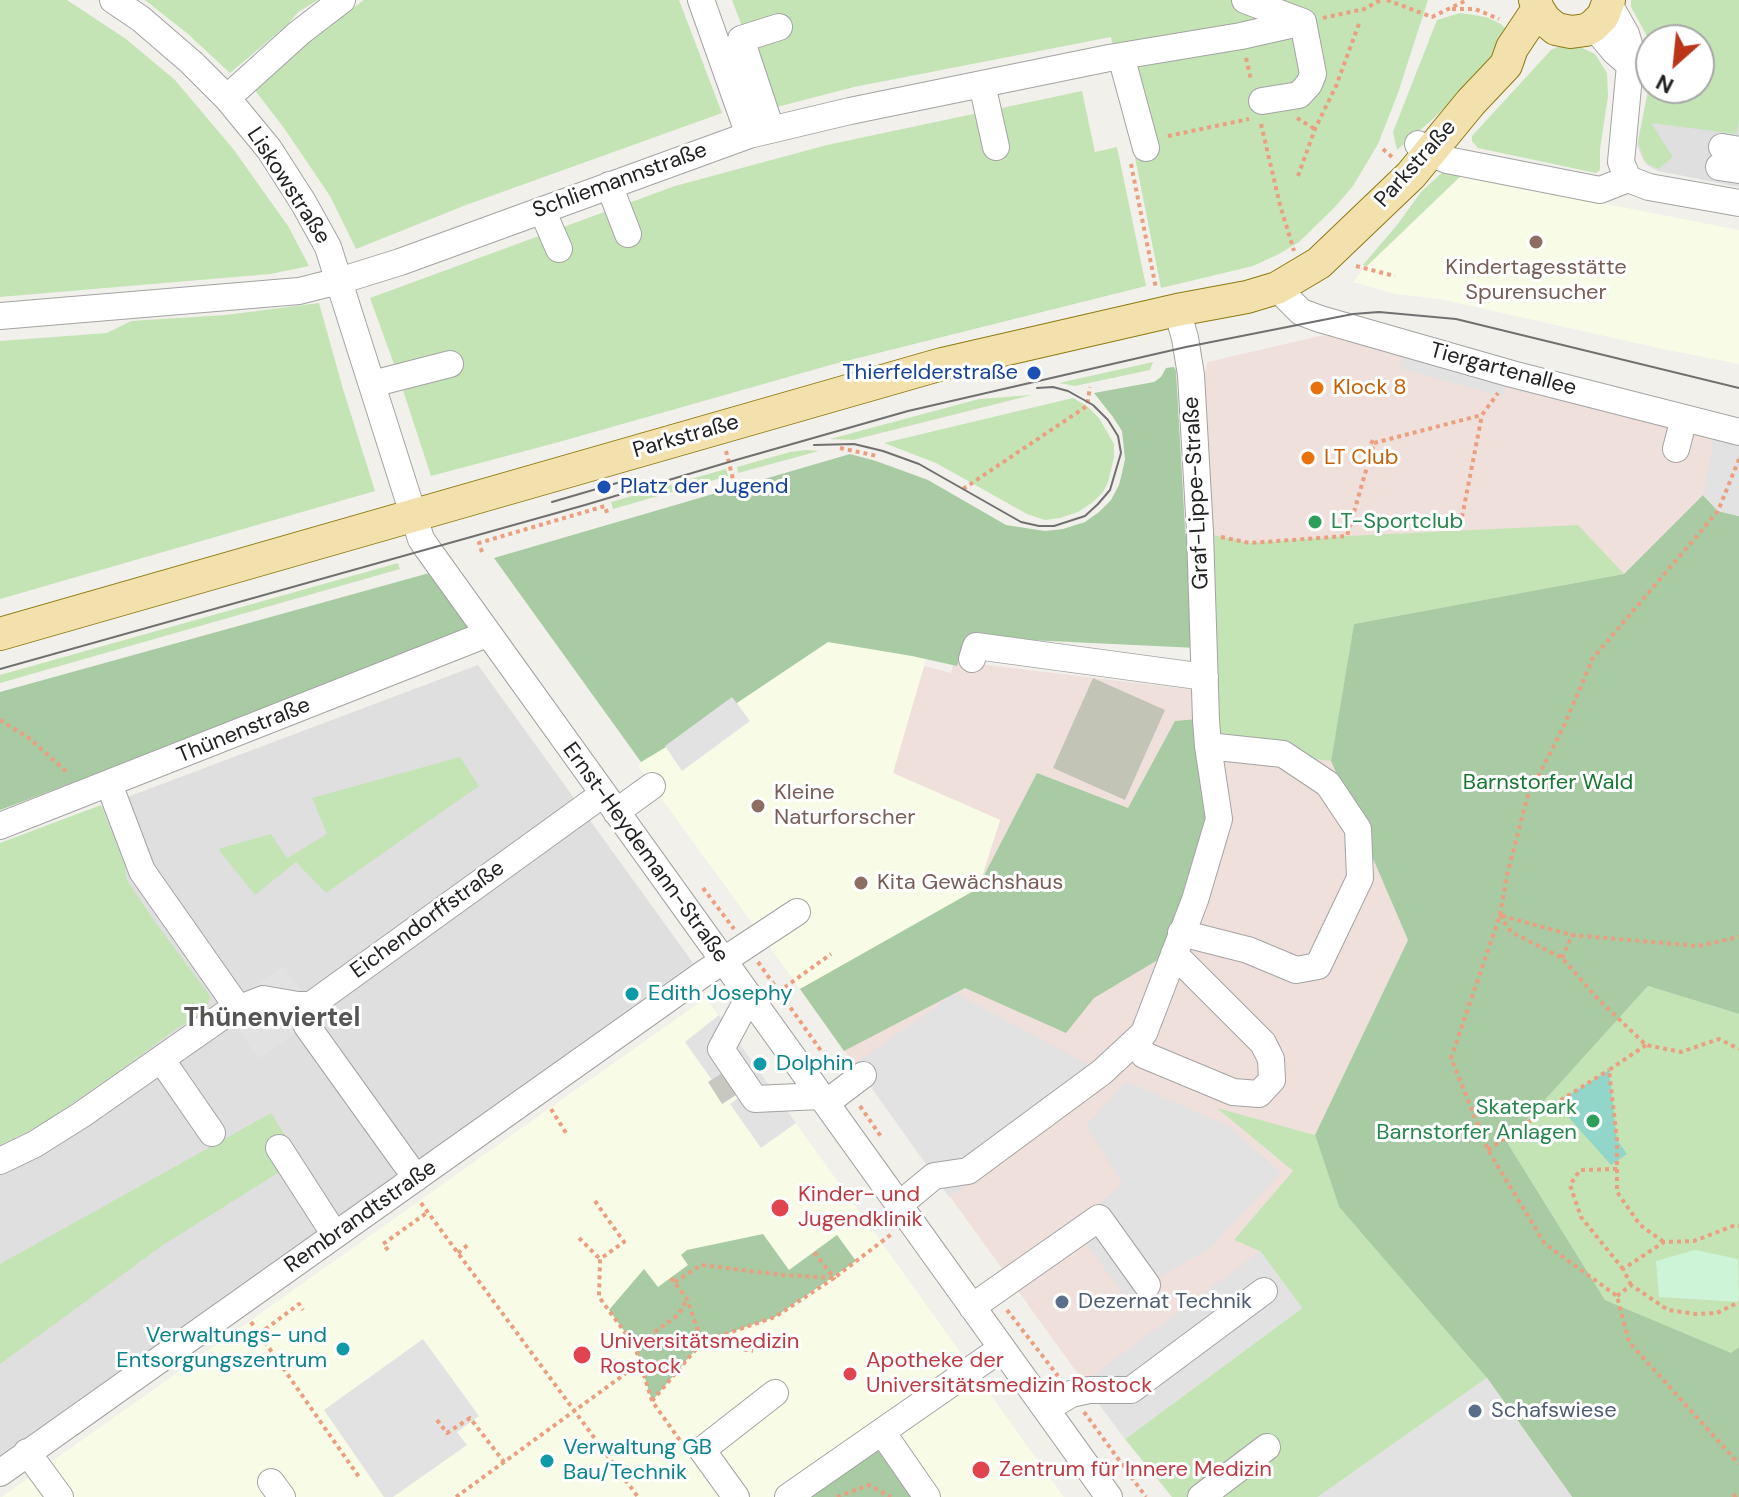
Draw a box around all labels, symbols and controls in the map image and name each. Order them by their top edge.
north arrow [1635,24,1715,104]
text: N [1651,67,1679,101]
street label: Parkstraße [1370,115,1462,213]
street label: Liskowstraße [241,123,335,249]
street label: Schliemannstraße [529,137,711,225]
marker: Kindertagesstätte Spurensucher [1527,233,1545,251]
place label: Kindertagesstätte Spurensucher [1445,255,1627,306]
street label: Tiergartenallee [1427,338,1579,402]
place label: Thierfelderstraße [842,360,1018,386]
marker: Thierfelderstraße [1025,364,1043,382]
place label: Klock 8 [1333,375,1407,401]
marker: Klock 8 [1308,379,1326,397]
street label: Graf-Lippe-Straße [1179,396,1215,590]
street label: Parkstraße [630,409,742,465]
place label: LT Club [1324,445,1398,471]
marker: LT Club [1299,449,1317,467]
place label: Platz der Jugend [620,474,789,500]
marker: Platz der Jugend [595,478,613,496]
place label: LT-Sportclub [1331,509,1463,535]
marker: LT-Sportclub [1306,513,1324,531]
street label: Thünenstraße [174,692,314,770]
street label: Ernst-Heydemann-Straße [556,738,734,968]
park label: Barnstorfer Wald [1463,770,1633,796]
place label: Kleine Naturforscher [774,780,915,832]
marker: Kleine Naturforscher [749,797,767,815]
street label: Eichendorffstraße [346,855,510,985]
place label: Kita Gewächshaus [877,870,1063,896]
marker: Kita Gewächshaus [852,874,870,892]
place label: Edith Josephy [648,981,793,1007]
marker: Edith Josephy [623,985,641,1003]
district label: Thünenviertel [184,1003,360,1035]
place label: Dolphin [776,1051,853,1077]
marker: Dolphin [751,1055,769,1073]
place label: Skatepark Barnstorfer Anlagen [1376,1095,1577,1146]
marker: Skatepark Barnstorfer Anlagen [1584,1112,1602,1130]
street label: Rembrandtstraße [280,1155,442,1279]
place label: Kinder- und Jugendklinik [798,1182,923,1234]
marker: Kinder- und Jugendklinik [769,1197,791,1219]
place label: Dezernat Technik [1078,1289,1252,1315]
marker: Dezernat Technik [1053,1293,1071,1311]
place label: Verwaltungs- und Entsorgungszentrum [116,1323,327,1374]
place label: Universitätsmedizin Rostock [600,1329,799,1380]
marker: Verwaltungs- und Entsorgungszentrum [334,1340,352,1358]
marker: Universitätsmedizin Rostock [571,1344,593,1366]
place label: Apotheke der Universitätsmedizin Rostock [866,1348,1152,1400]
marker: Apotheke der Universitätsmedizin Rostock [841,1365,859,1383]
place label: Schafswiese [1491,1398,1617,1424]
marker: Schafswiese [1466,1402,1484,1420]
place label: Verwaltung GB Bau/Technik [563,1435,712,1486]
marker: Verwaltung GB Bau/Technik [538,1452,556,1470]
place label: Zentrum für Innere Medizin [999,1457,1272,1483]
marker: Zentrum für Innere Medizin [970,1459,992,1481]

